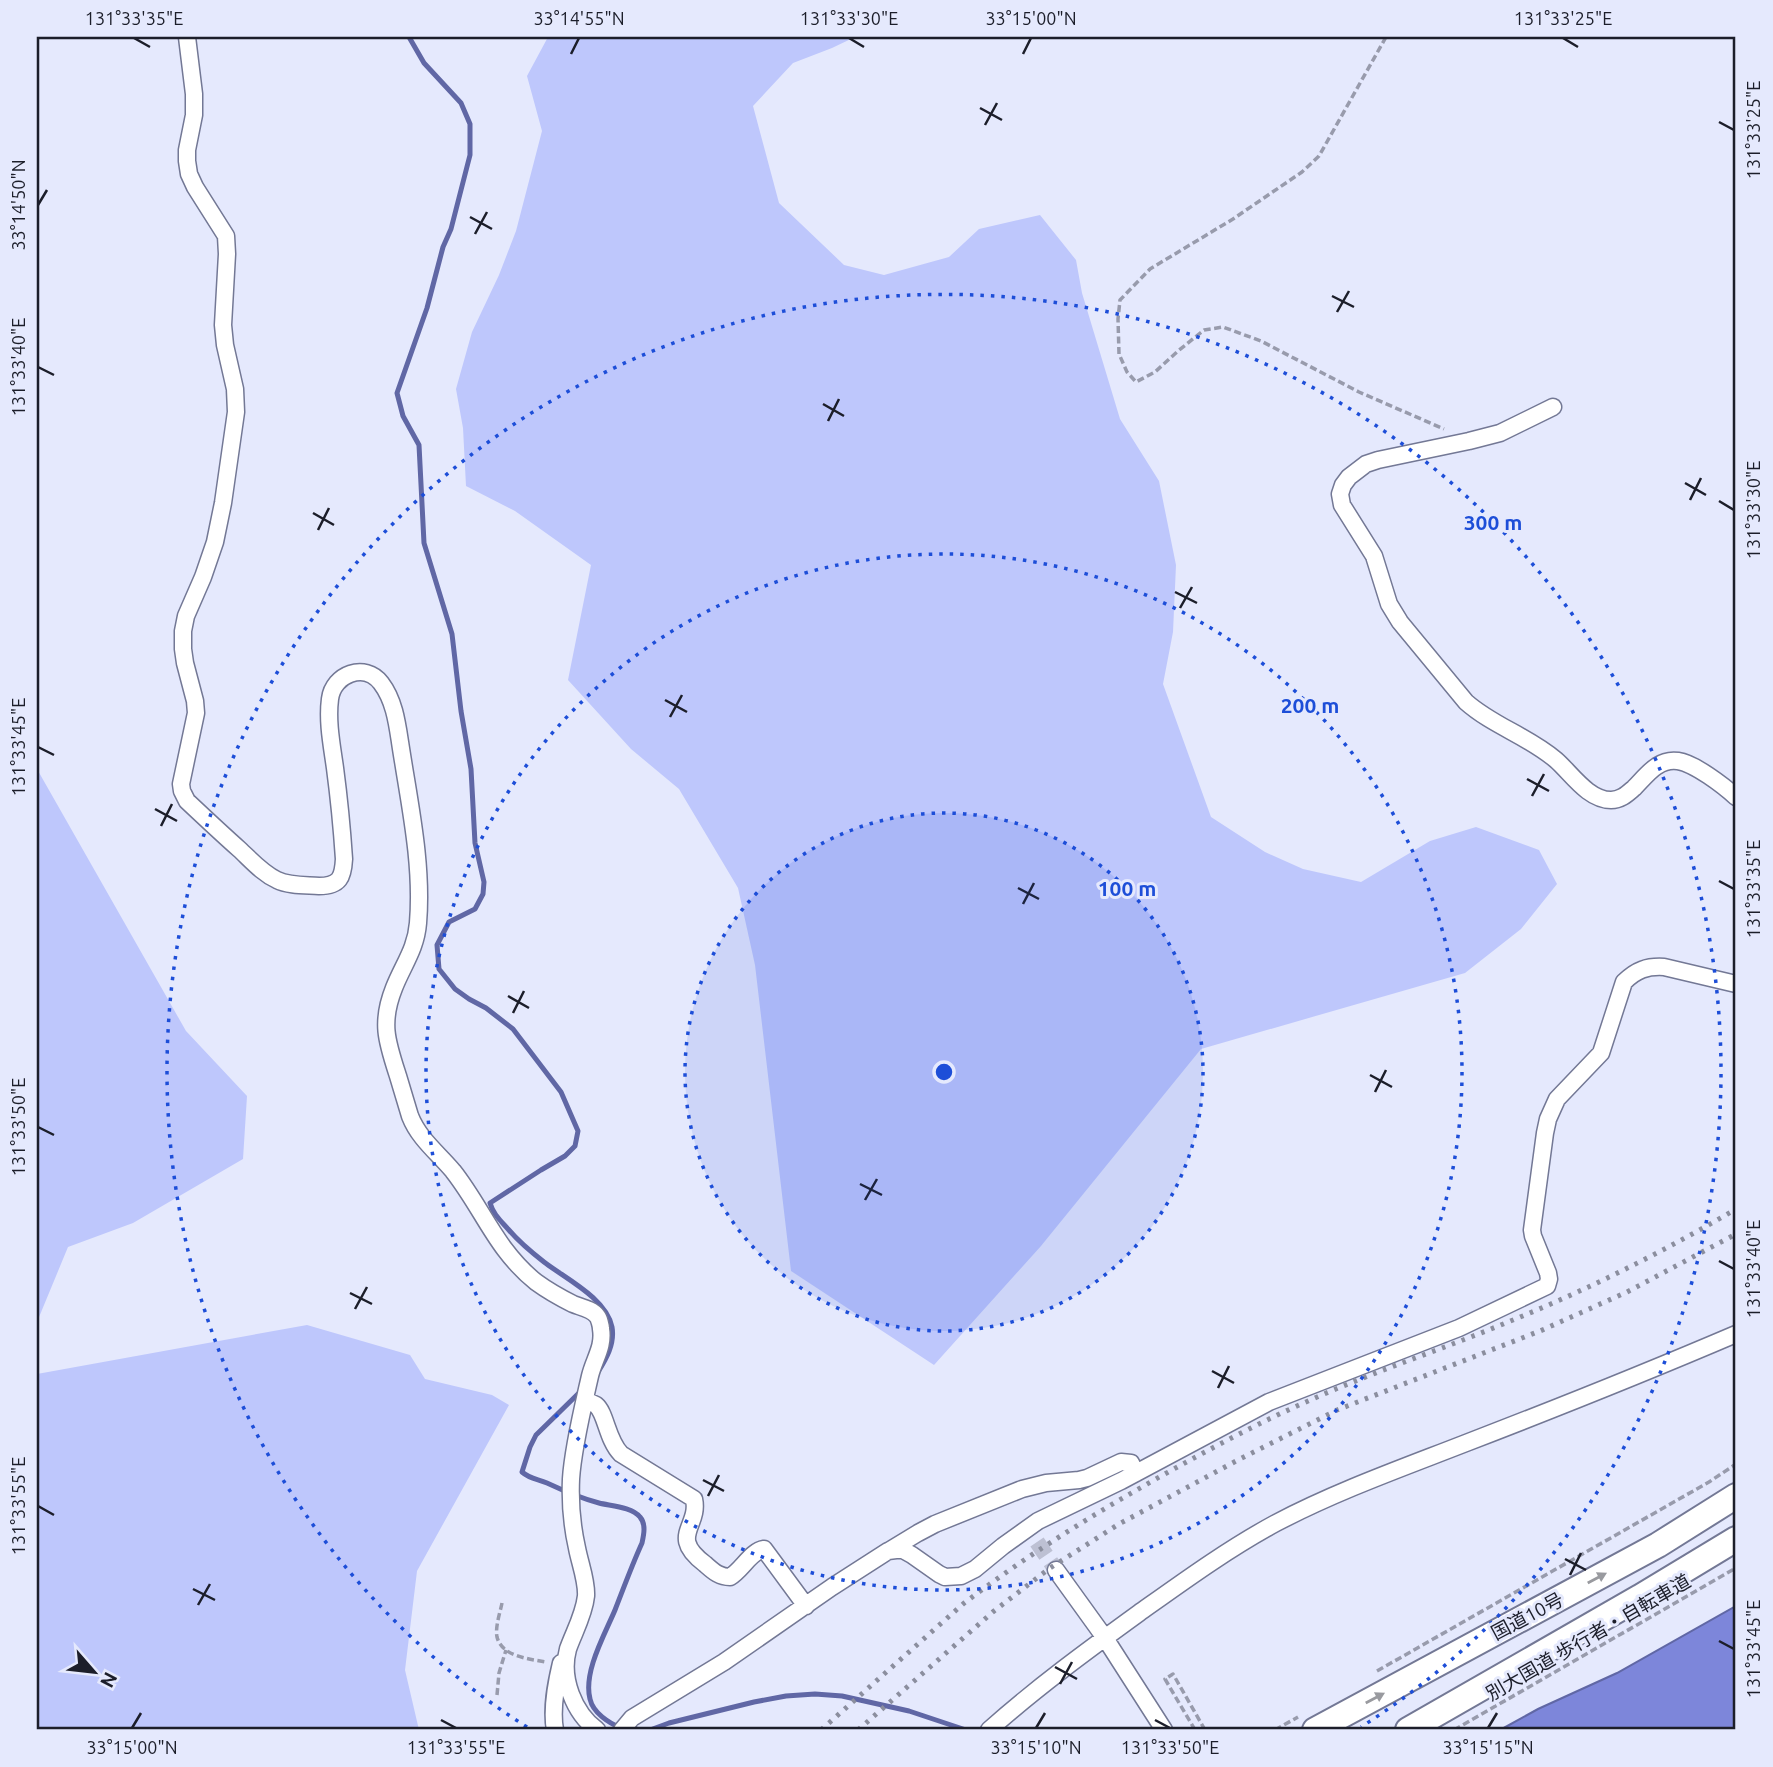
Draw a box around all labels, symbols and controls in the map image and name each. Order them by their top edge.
text: 131°33'35"E [85,8,183,28]
text: 33°14'55"N [533,8,625,28]
text: 131°33'30"E [800,8,898,28]
text: 33°15'00"N [985,8,1077,28]
text: 131°33'25"E [1514,8,1612,28]
text: 131°33'25"E [1743,81,1763,179]
text: 33°14'50"N [8,159,28,251]
text: 131°33'40"E [8,318,28,416]
text: 131°33'30"E [1743,461,1763,559]
text: 300 m [1464,510,1522,534]
text: 200 m [1281,693,1339,717]
text: 131°33'45"E [8,698,28,796]
text: 131°33'35"E [1743,840,1763,938]
text: 100 m [1098,876,1156,900]
centre of rings [932,1060,956,1084]
text: 131°33'50"E [8,1078,28,1176]
text: 131°33'40"E [1743,1220,1763,1318]
text: 131°33'55"E [8,1457,28,1555]
street label: 別大国道 歩行者・自転車道 [1482,1569,1694,1705]
one-way arrow [1587,1572,1606,1584]
street label: 国道10号 [1487,1588,1567,1644]
text: 131°33'45"E [1743,1600,1763,1698]
north arrow [60,1638,130,1708]
text: N [96,1669,122,1691]
one-way arrow [1365,1692,1385,1704]
text: 33°15'00"N [86,1737,178,1757]
text: 131°33'55"E [407,1737,505,1757]
text: 33°15'10"N [990,1737,1082,1757]
text: 131°33'50"E [1121,1737,1219,1757]
text: 33°15'15"N [1442,1737,1534,1757]

